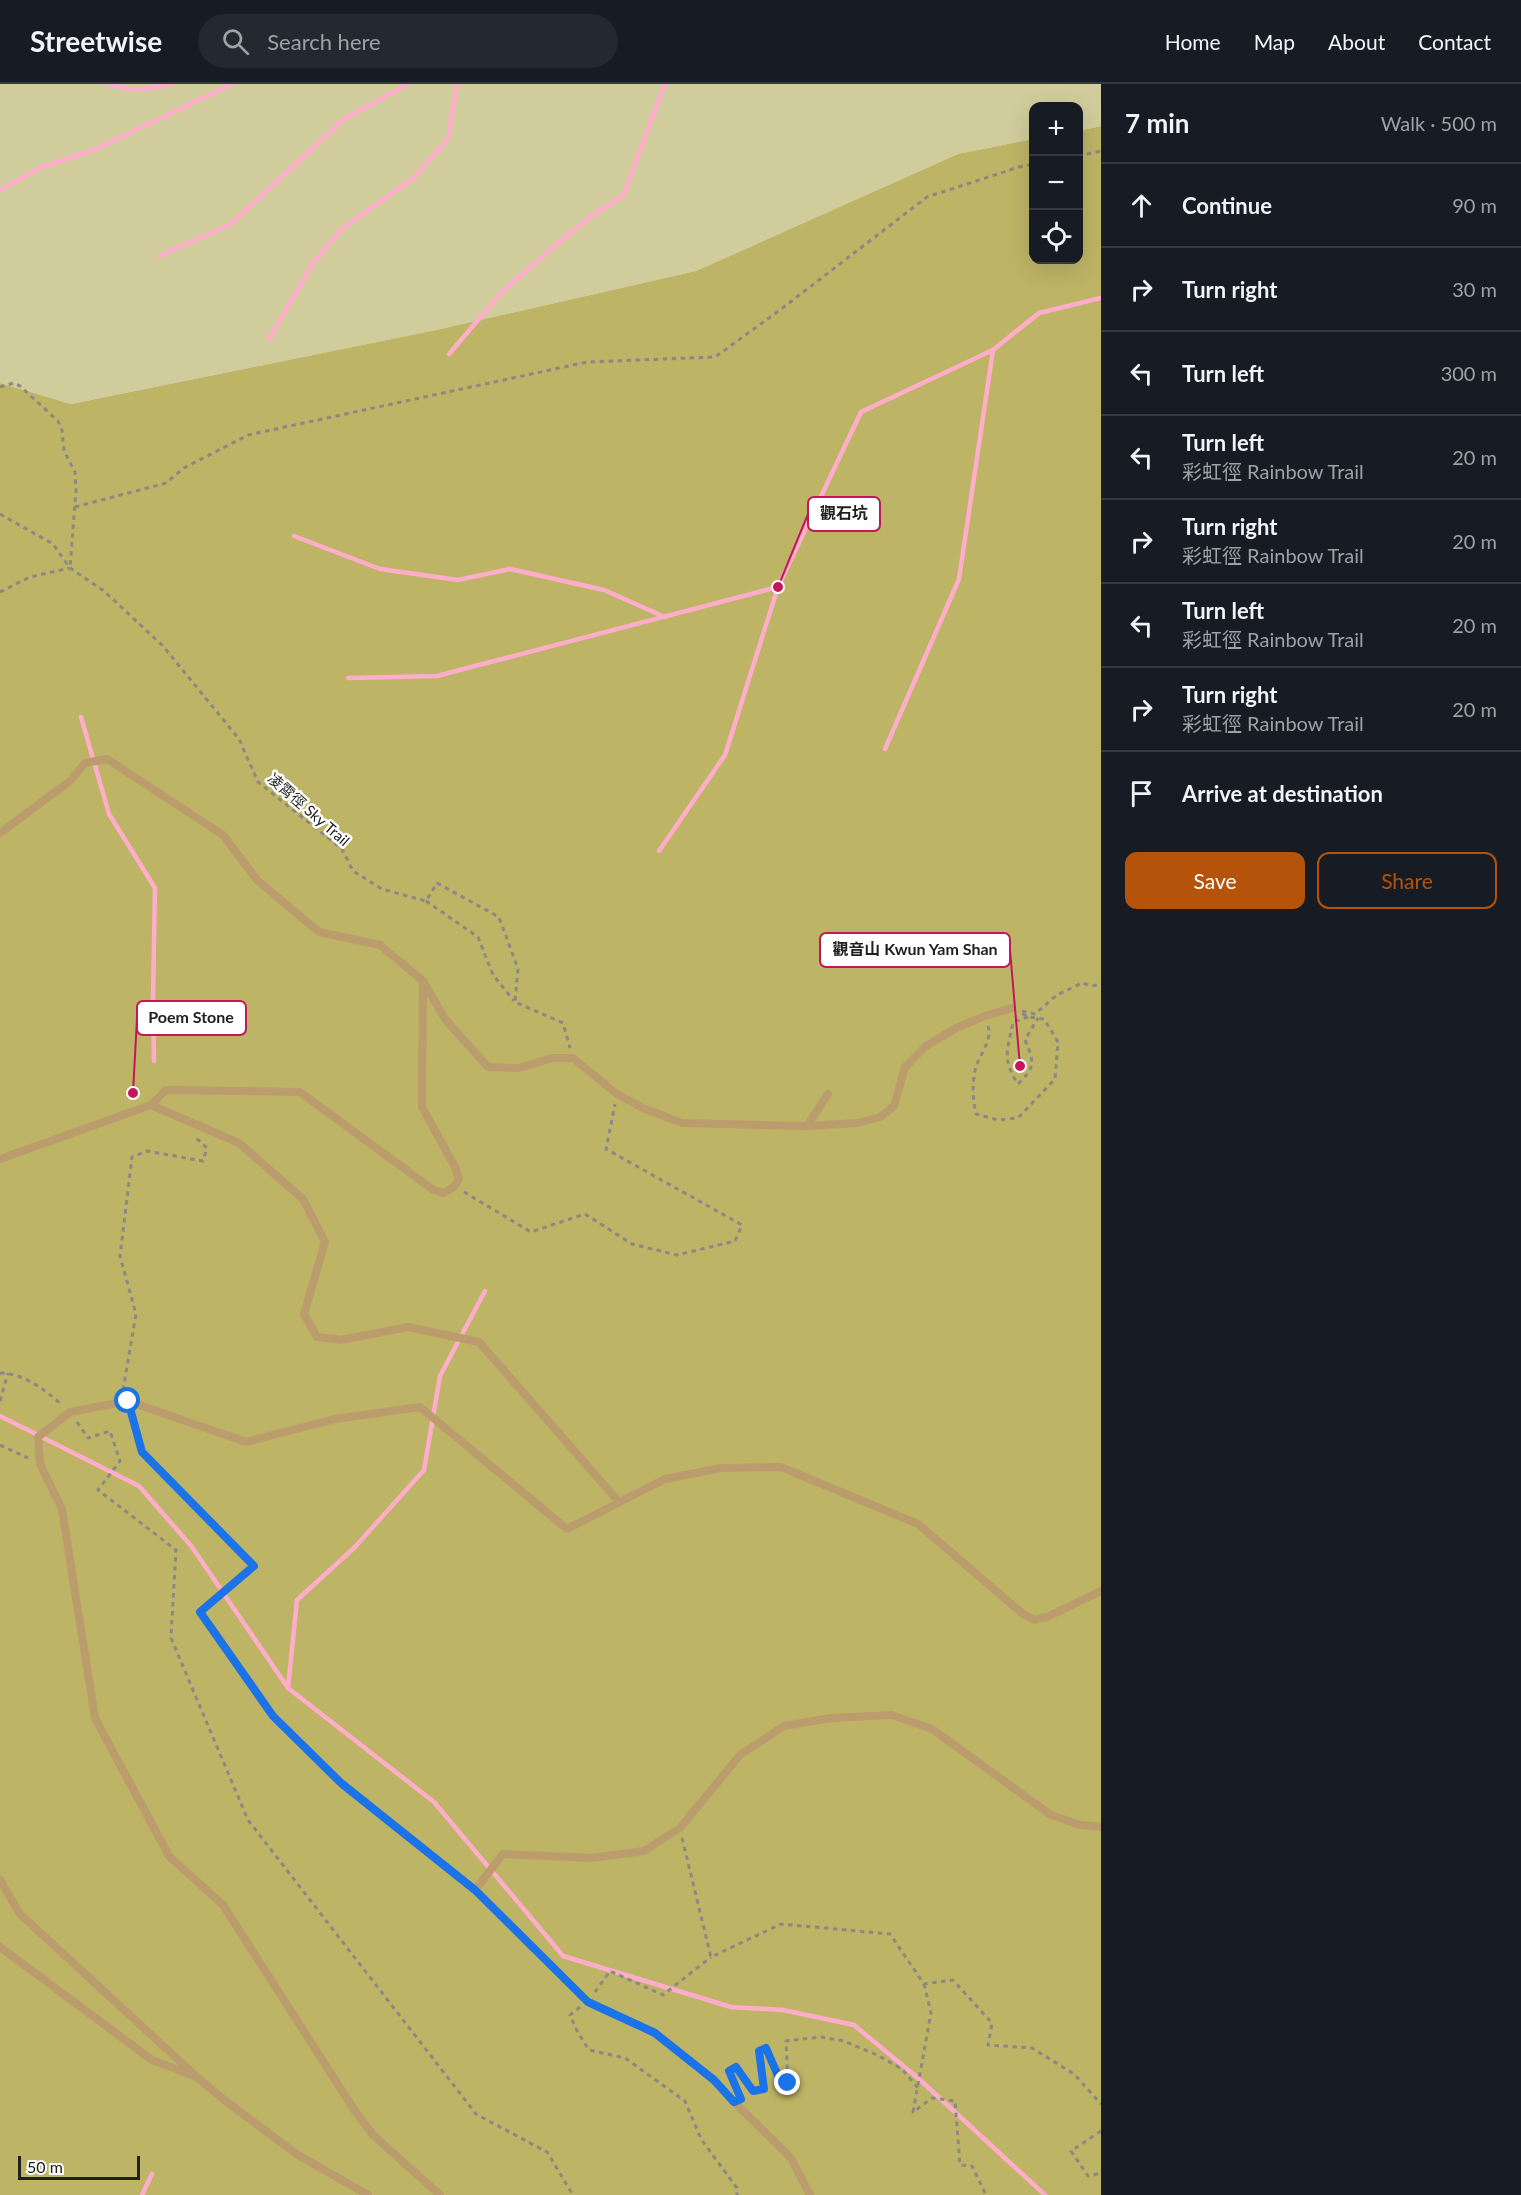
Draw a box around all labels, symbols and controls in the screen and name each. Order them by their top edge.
search box [198,14,618,68]
text: Streetwise [30,24,162,58]
icon: search [219,25,252,58]
text: Search here [267,28,381,55]
text: Home [1165,29,1221,54]
text: Map [1254,29,1295,54]
text: About [1328,29,1385,54]
text: Contact [1418,29,1491,54]
map controls [1029,102,1083,264]
button: + [1029,102,1083,156]
text: 7 min [1125,107,1189,139]
text: Walk · 500 m [1381,111,1497,135]
button: − [1029,156,1083,210]
icon: ahead [1125,189,1158,222]
text: Continue [1182,192,1272,219]
text: 90 m [1452,193,1497,217]
button: locate [1029,210,1083,264]
icon: right [1125,273,1158,306]
text: Turn right [1182,276,1277,303]
text: 30 m [1452,277,1497,301]
icon: left [1125,357,1158,390]
text: Turn left [1182,360,1264,387]
text: 300 m [1441,361,1497,385]
text: Turn left [1182,429,1264,456]
icon: left [1125,441,1158,474]
text: 20 m [1452,445,1497,469]
text: 彩虹徑 Rainbow Trail [1182,459,1364,483]
callout: 觀石坑 [808,497,880,531]
text: 觀石坑 [820,503,868,522]
text: Turn right [1182,513,1277,540]
icon: right [1125,525,1158,558]
text: 20 m [1452,529,1497,553]
text: 彩虹徑 Rainbow Trail [1182,543,1364,567]
text: Turn left [1182,597,1264,624]
icon: left [1125,609,1158,642]
text: 20 m [1452,613,1497,637]
text: 彩虹徑 Rainbow Trail [1182,627,1364,651]
text: Turn right [1182,681,1277,708]
icon: right [1125,693,1158,726]
text: 20 m [1452,697,1497,721]
text: 彩虹徑 Rainbow Trail [1182,711,1364,735]
street label: 凌霄徑 Sky Trail [264,769,354,849]
icon: arrive [1125,777,1158,810]
text: Arrive at destination [1182,780,1383,807]
button: Save [1125,852,1305,909]
button: Share [1317,852,1497,909]
callout: 觀音山 Kwun Yam Shan [820,933,1010,967]
text: 觀音山 Kwun Yam Shan [832,939,998,958]
callout: Poem Stone [137,1001,246,1035]
text: Poem Stone [148,1007,234,1026]
route start [114,1387,140,1413]
route end [774,2069,800,2095]
scale bar [18,2153,140,2180]
text: 50 m [27,2157,63,2176]

